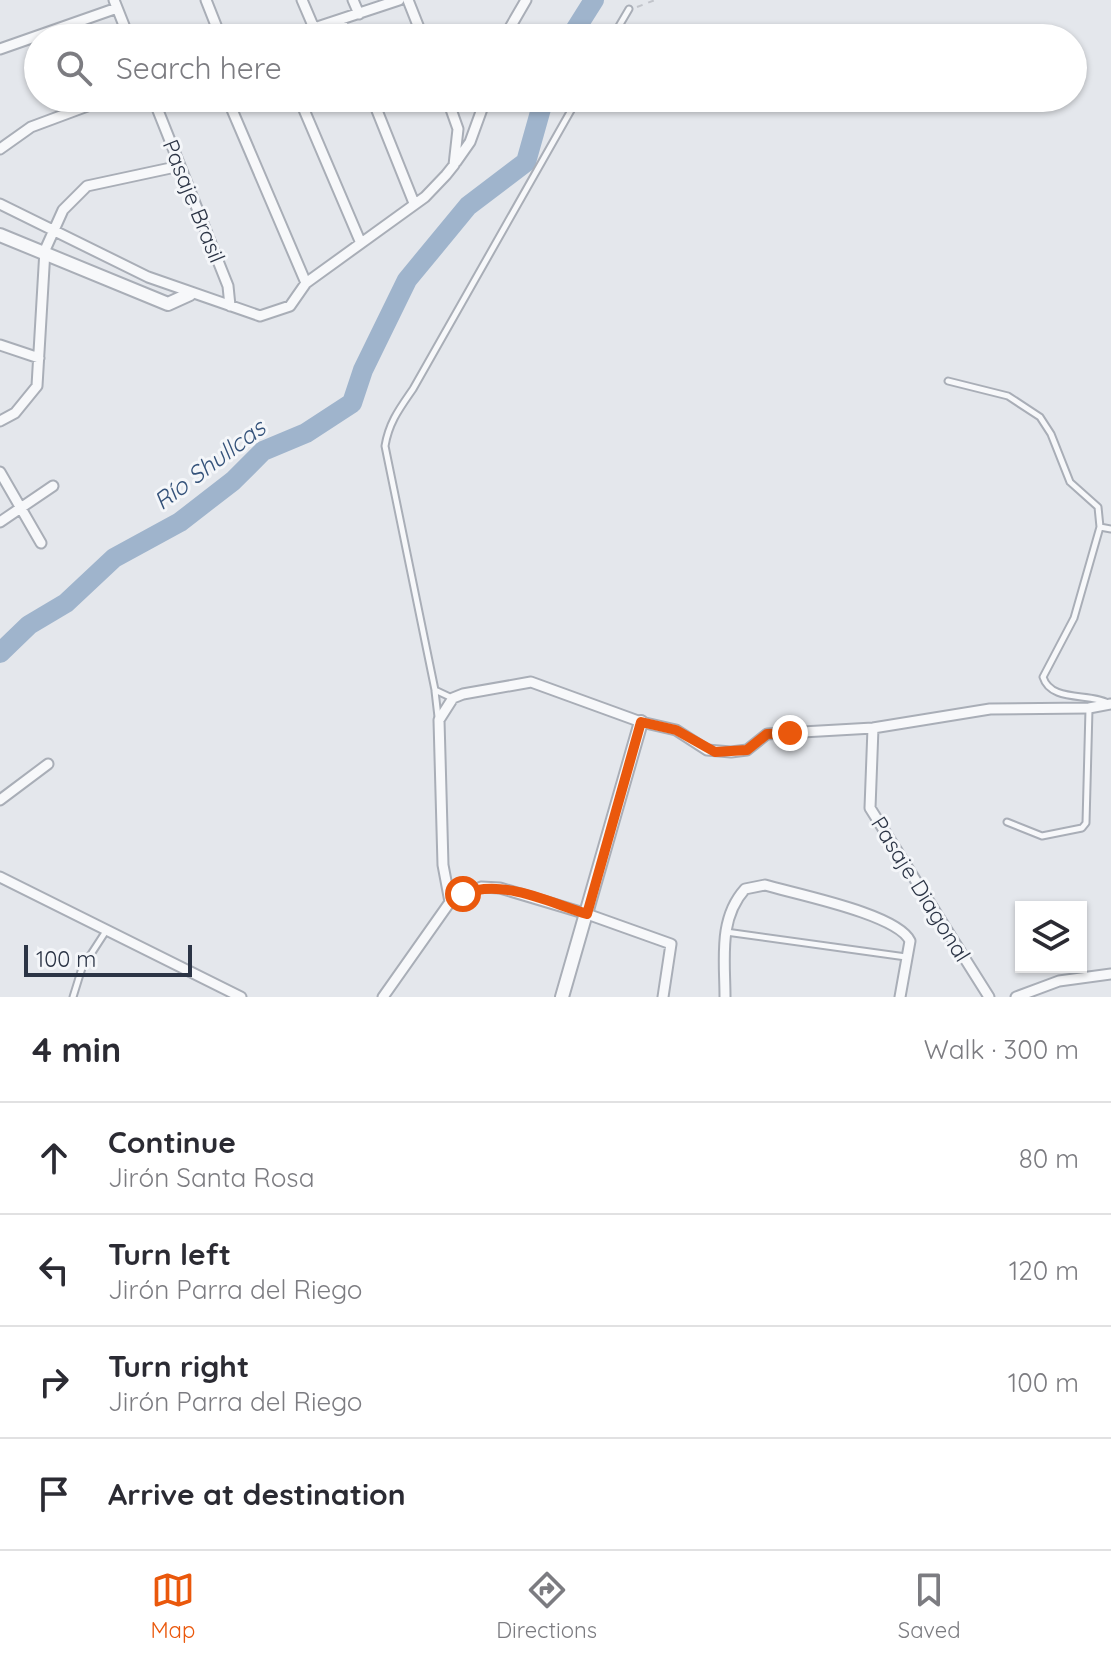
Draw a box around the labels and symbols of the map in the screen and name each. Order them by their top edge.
street label: Pasaje Brasil [157,135,231,267]
water label: Río Shullcas [147,411,272,516]
route end [772,715,808,751]
street label: Pasaje Diagonal [865,811,977,967]
route start [445,876,481,912]
scale bar [24,941,192,977]

